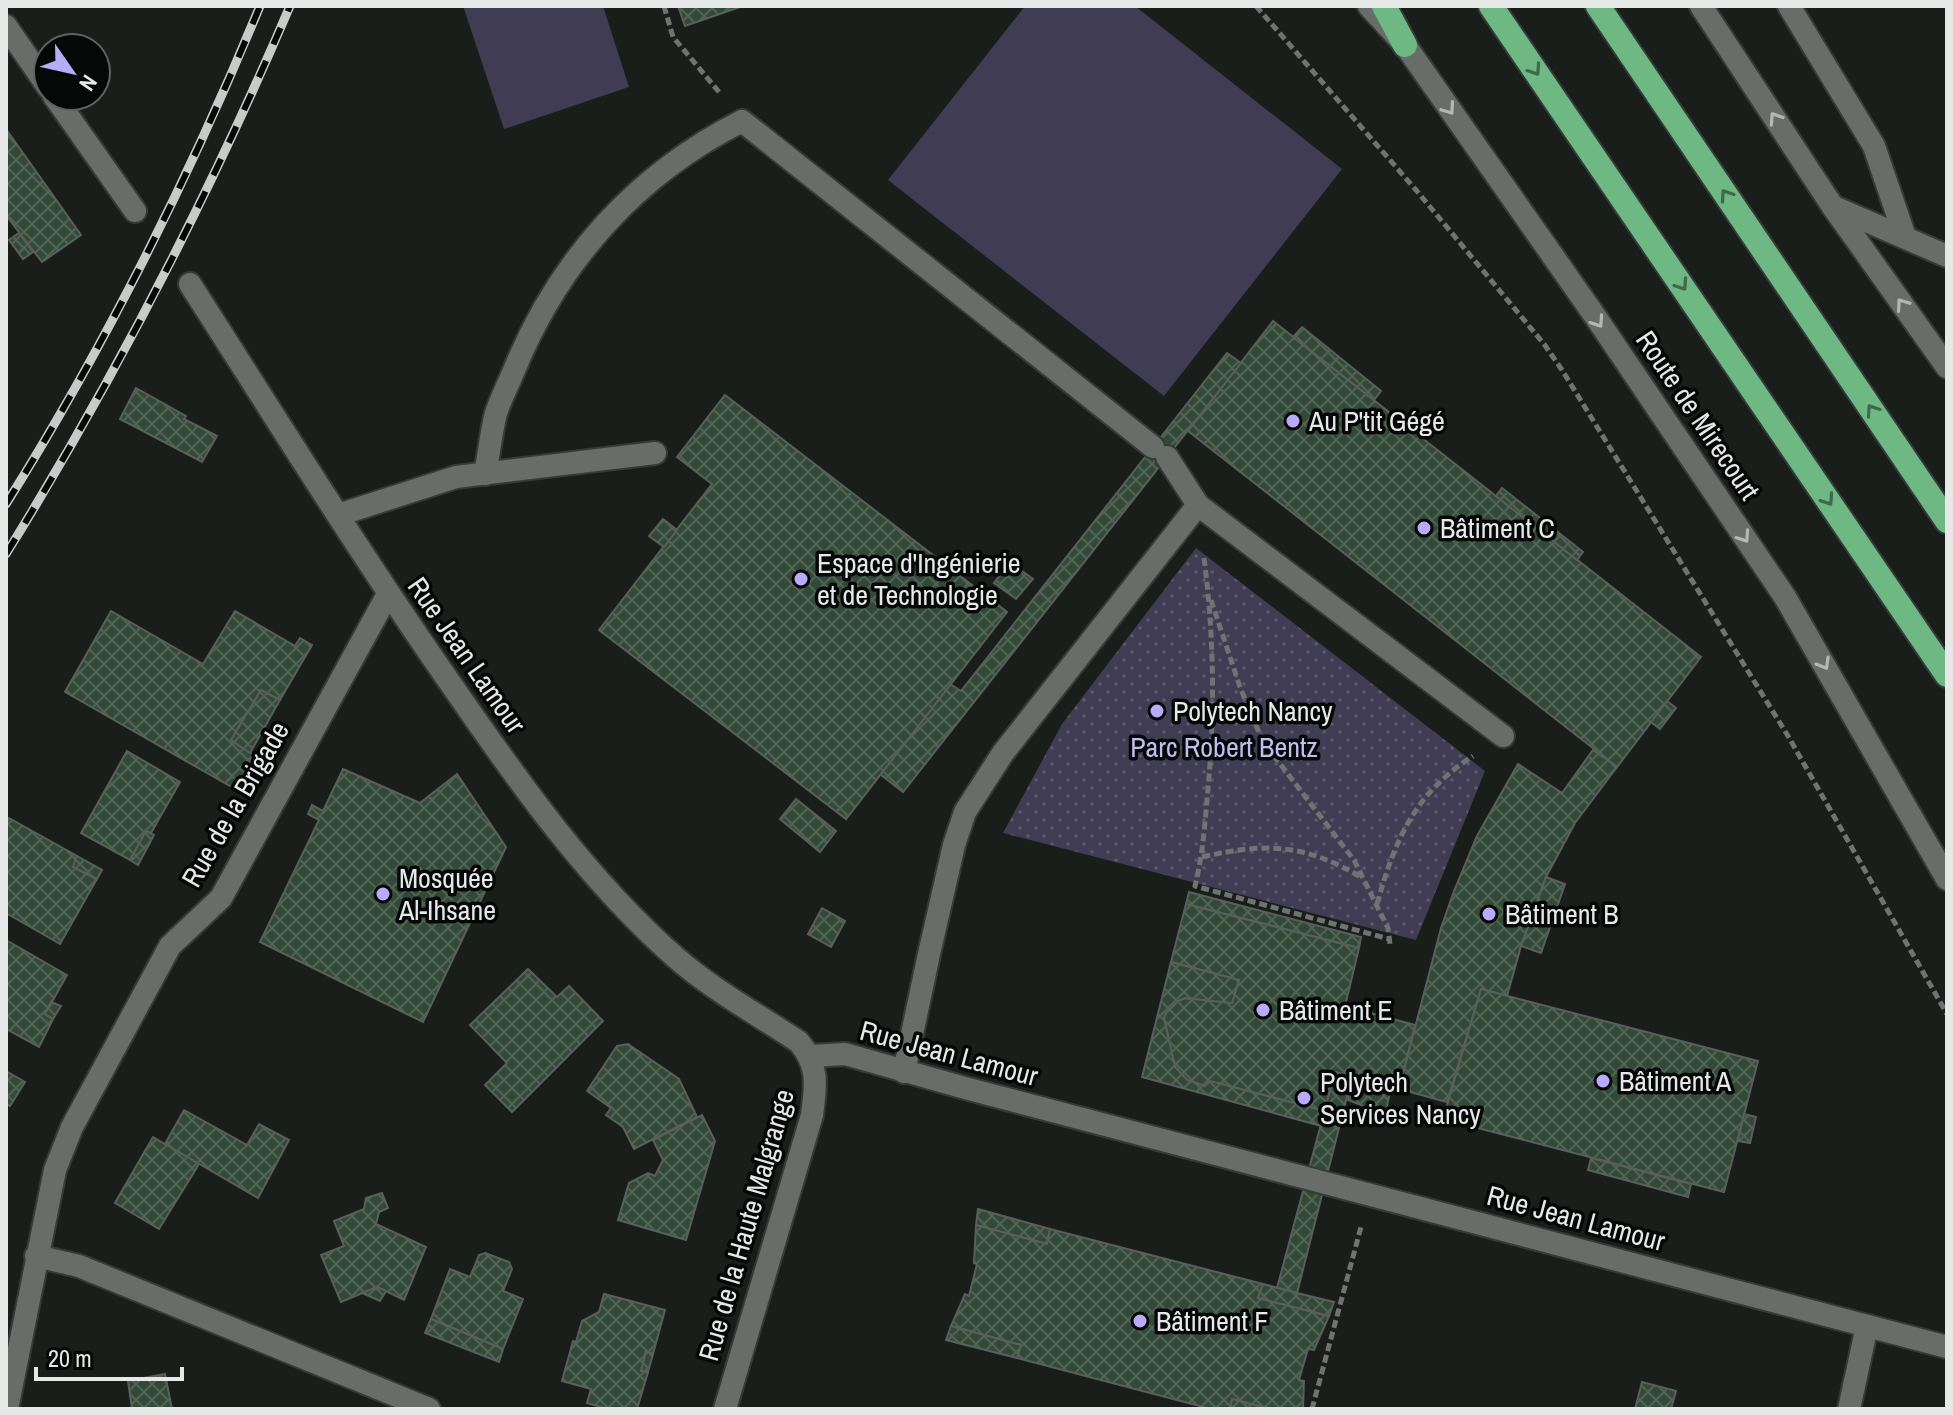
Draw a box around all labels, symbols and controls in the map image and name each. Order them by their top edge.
north arrow [32,32,112,112]
one-way arrow [1525,62,1540,76]
text: N [73,69,105,97]
one-way arrow [1439,100,1454,114]
one-way arrow [1770,113,1785,127]
one-way arrow [1721,189,1736,204]
one-way arrow [1672,277,1687,291]
one-way arrow [1897,298,1912,312]
one-way arrow [1588,313,1603,328]
street label: Route de Mirecourt [1627,323,1769,507]
place label: Au P'tit Gégé [1308,402,1445,440]
one-way arrow [1867,405,1882,419]
marker: Au P'tit Gégé [1284,412,1302,430]
one-way arrow [1818,492,1833,506]
place label: Bâtiment C [1440,509,1555,547]
marker: Bâtiment C [1415,519,1433,537]
one-way arrow [1735,529,1750,543]
place label: Espace d'Ingénierie et de Technologie [817,544,1021,614]
street label: Rue Jean Lamour [399,569,535,741]
marker: Espace d'Ingénierie et de Technologie [792,570,810,588]
one-way arrow [1814,655,1830,670]
place label: Polytech Nancy [1173,692,1333,730]
marker: Polytech Nancy [1148,702,1166,720]
street label: Rue de la Brigade [172,714,298,894]
park label: Parc Robert Bentz [1130,728,1318,766]
place label: Mosquée Al-Ihsane [398,859,496,929]
marker: Mosquée Al-Ihsane [374,885,392,903]
place label: Bâtiment B [1505,895,1619,933]
marker: Bâtiment B [1480,905,1498,923]
place label: Bâtiment E [1279,991,1393,1029]
marker: Bâtiment E [1254,1001,1272,1019]
street label: Rue Jean Lamour [856,1011,1042,1095]
place label: Bâtiment A [1619,1062,1732,1100]
place label: Polytech Services Nancy [1320,1063,1481,1133]
marker: Bâtiment A [1594,1072,1612,1090]
street label: Rue de la Haute Malgrange [689,1085,803,1365]
marker: Polytech Services Nancy [1295,1089,1313,1107]
street label: Rue Jean Lamour [1483,1176,1669,1260]
place label: Bâtiment F [1156,1302,1268,1340]
marker: Bâtiment F [1131,1312,1149,1330]
scale bar [36,1331,182,1381]
text: 20 m [48,1342,92,1374]

